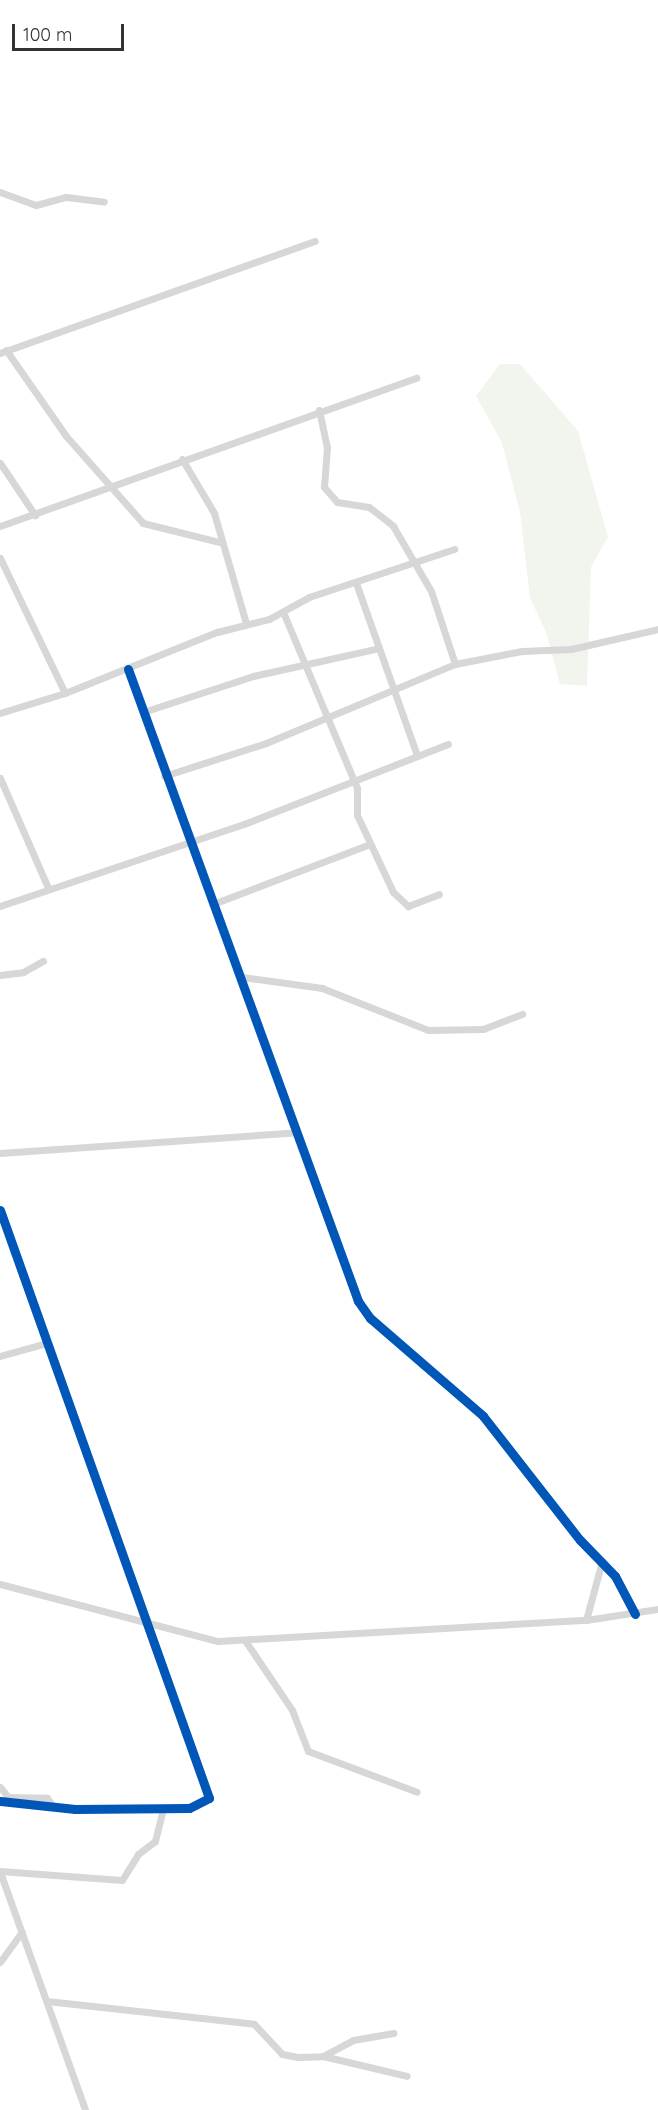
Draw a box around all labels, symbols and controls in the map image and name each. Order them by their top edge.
scale bar [15,12,128,50]
text: 100 m [23,23,72,46]

